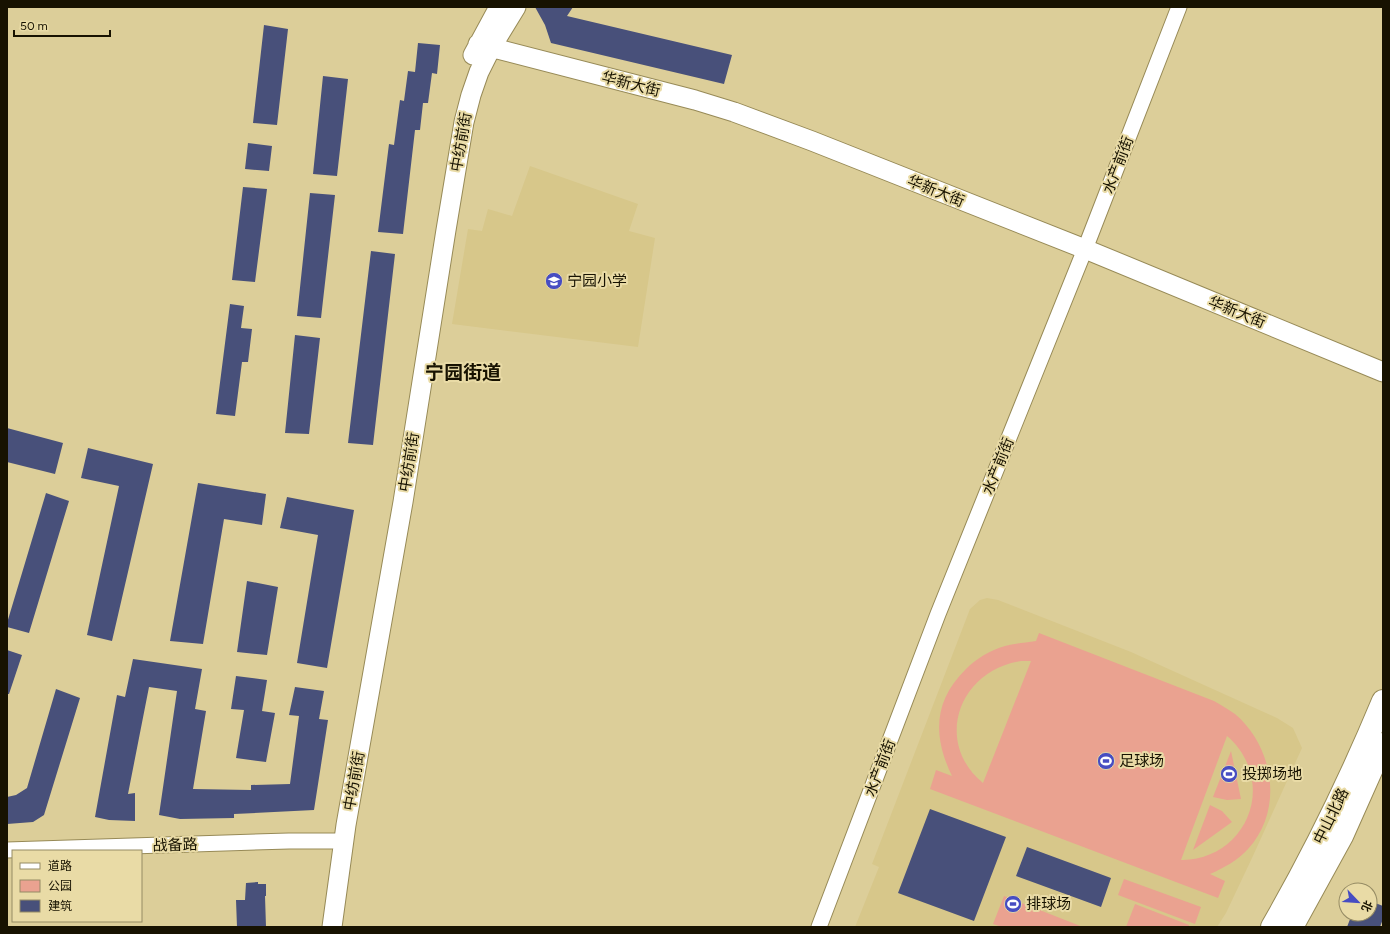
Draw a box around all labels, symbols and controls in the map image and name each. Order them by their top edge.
scale bar [14,12,110,38]
text: 50 m [20,19,48,33]
street label: 华新大街 [600,68,662,100]
street label: 中纺前街 [447,111,475,173]
street label: 水产前街 [1099,134,1137,196]
street label: 华新大街 [905,171,967,211]
school or university icon: 宁园小学 [544,271,564,291]
place label: 宁园小学 [567,272,627,290]
street label: 华新大街 [1206,292,1268,332]
district label: 宁园街道 [425,361,501,384]
street label: 中纺前街 [395,431,423,493]
street label: 水产前街 [978,435,1018,497]
street label: 水产前街 [861,737,899,799]
street label: 中纺前街 [340,750,368,812]
sports icon: 足球场 [1096,751,1116,771]
place label: 足球场 [1119,752,1164,770]
sports icon: 投掷场地 [1219,764,1239,784]
place label: 投掷场地 [1242,765,1302,783]
street label: 中山北路 [1310,785,1352,847]
street label: 战备路 [152,835,198,855]
legend [12,850,142,922]
text: 道路 [48,859,72,873]
text: 公园 [48,879,72,893]
north arrow [1338,882,1378,922]
sports icon: 排球场 [1003,894,1023,914]
place label: 排球场 [1026,895,1071,913]
text: 北 [1358,898,1375,914]
text: 建筑 [48,899,72,913]

